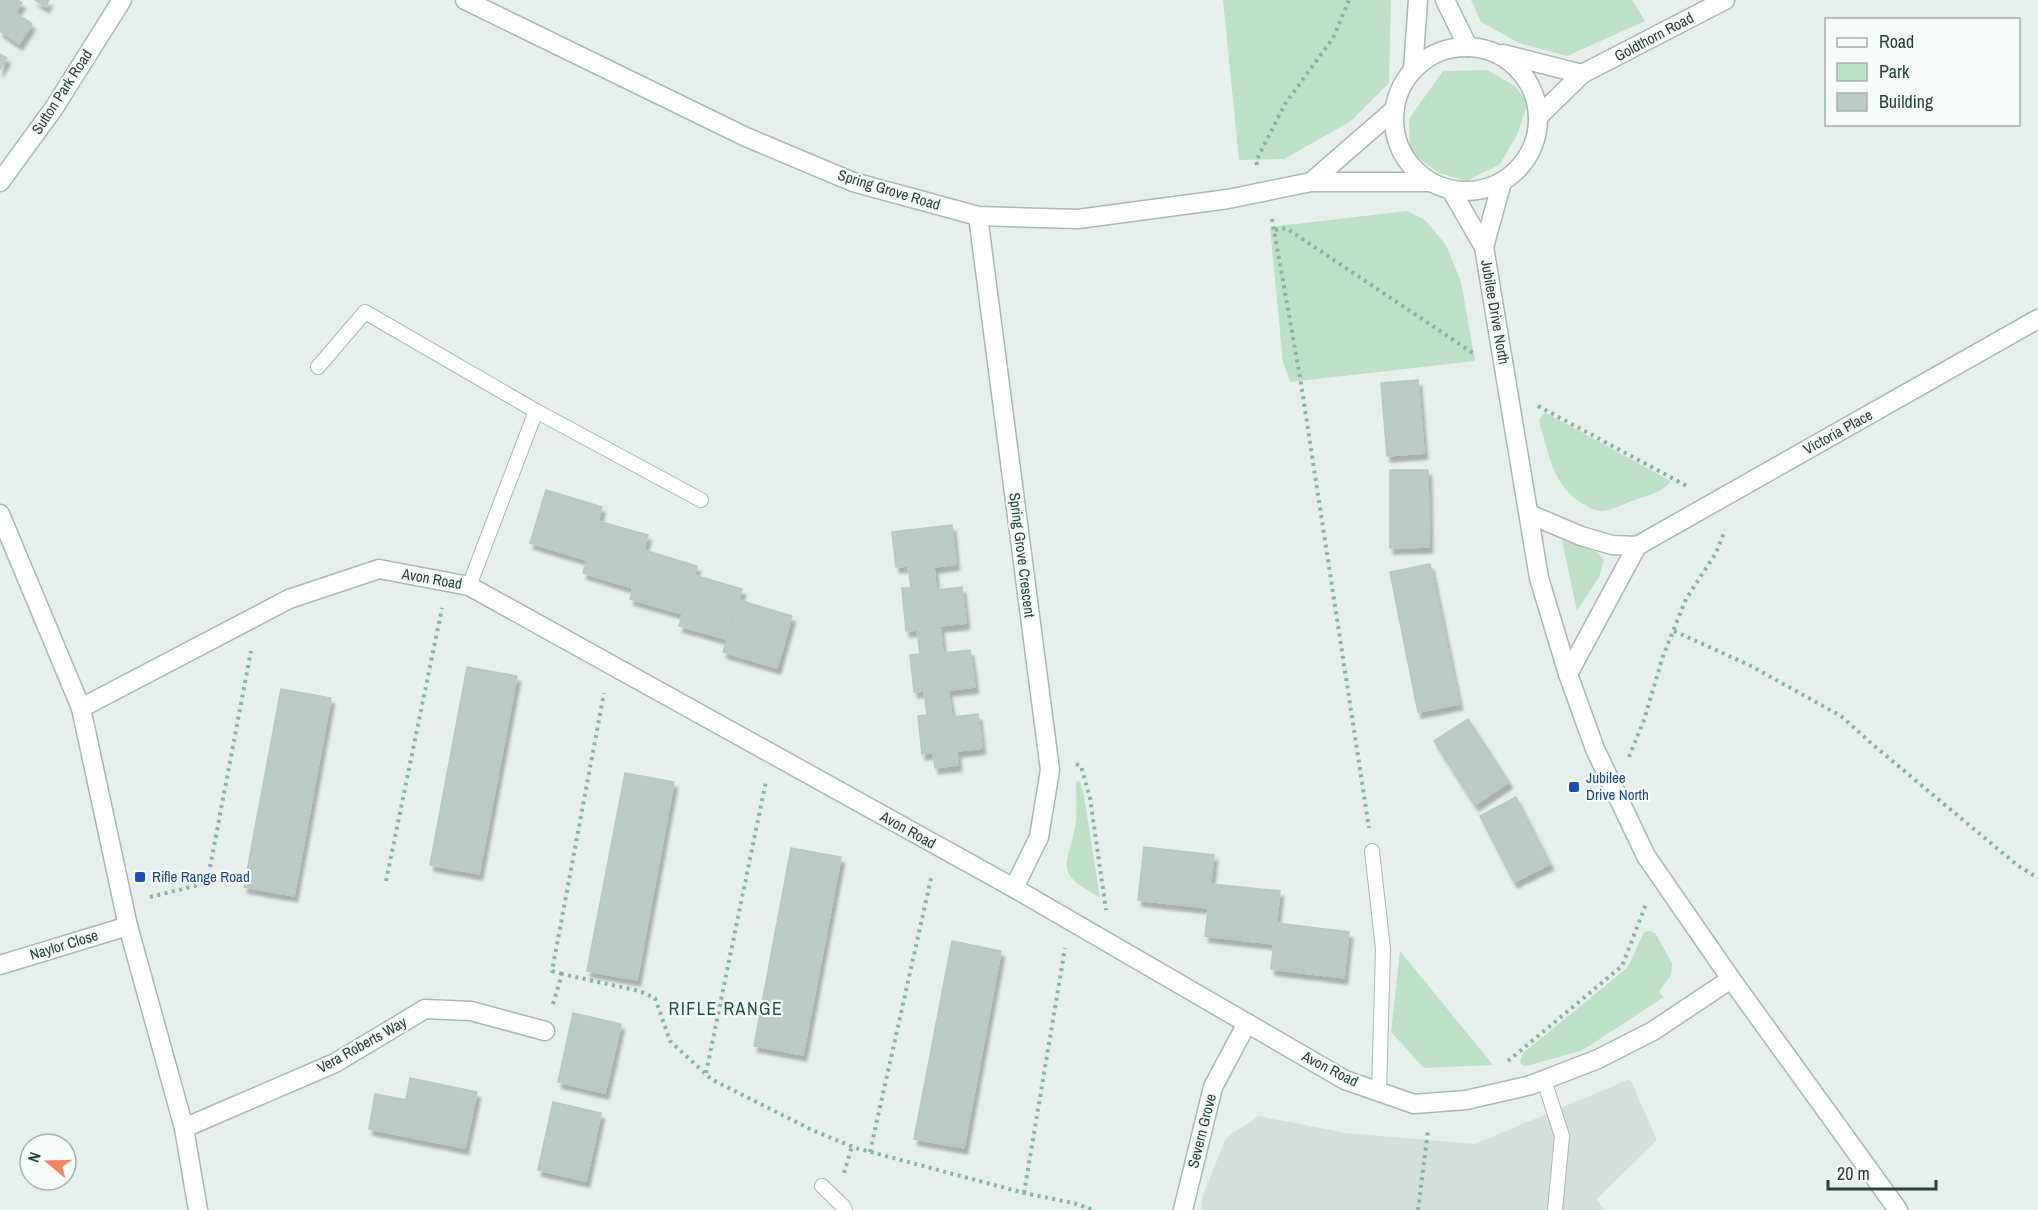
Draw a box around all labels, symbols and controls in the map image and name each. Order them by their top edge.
street label: Goldthorn Road [1610,7,1697,66]
legend [1825,18,2020,126]
text: Road [1879,29,1914,54]
street label: Sutton Park Road [26,45,97,138]
text: Park [1879,59,1910,84]
text: Building [1879,89,1934,114]
street label: Spring Grove Road [835,164,943,215]
street label: Jubilee Drive North [1476,258,1515,366]
street label: Victoria Place [1799,404,1876,459]
street label: Spring Grove Crescent [1004,491,1041,619]
street label: Avon Road [399,563,464,594]
place label: Jubilee Drive North [1586,767,1649,805]
marker: Jubilee Drive North [1567,780,1581,794]
street label: Avon Road [876,805,940,853]
place label: Rifle Range Road [152,866,250,887]
marker: Rifle Range Road [133,870,147,884]
street label: Naylor Close [27,924,101,965]
district label: RIFLE RANGE [669,996,783,1021]
street label: Vera Roberts Way [313,1011,411,1078]
street label: Avon Road [1298,1045,1362,1092]
street label: Severn Grove [1182,1091,1221,1170]
north arrow [18,1132,78,1192]
text: N [22,1149,46,1165]
scale bar [1828,1153,1936,1191]
text: 20 m [1837,1161,1870,1186]

